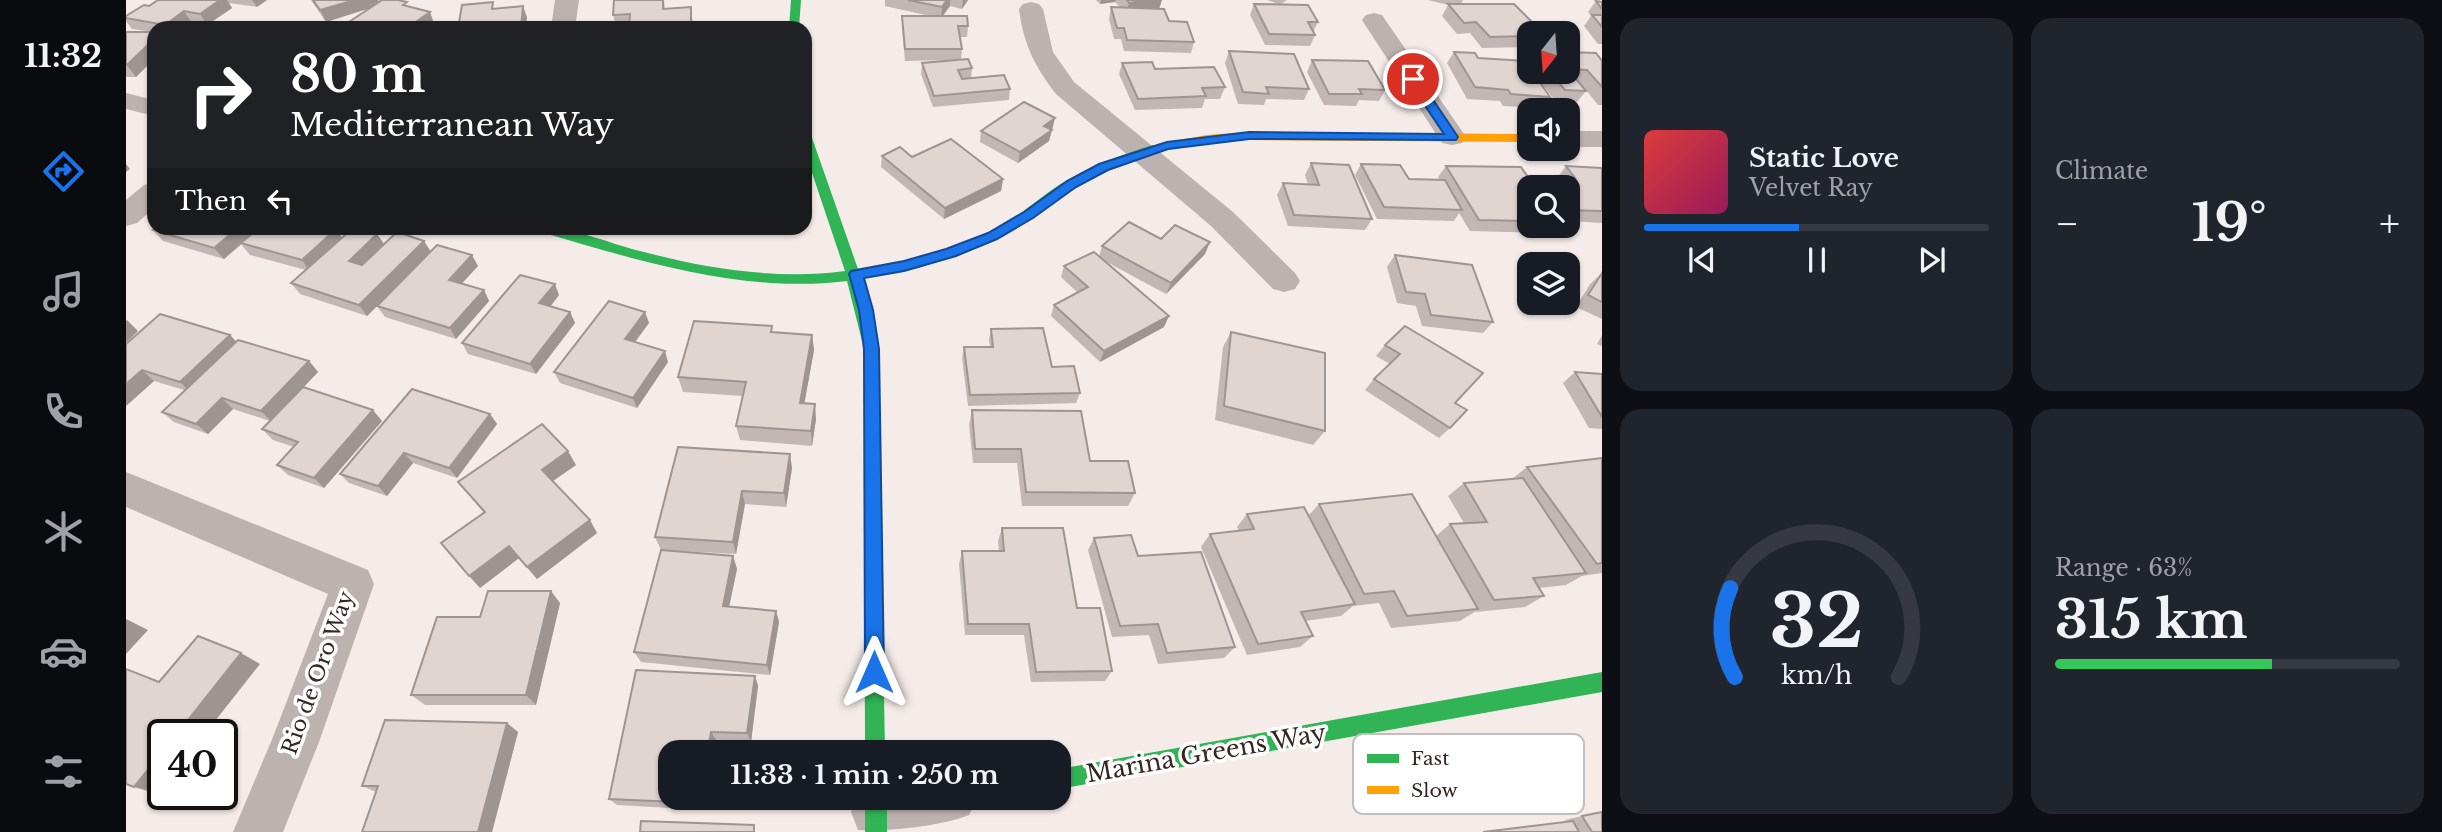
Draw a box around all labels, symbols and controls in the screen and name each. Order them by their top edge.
north arrow [1517,21,1580,84]
map controls [1517,21,1580,315]
text: 11:32 [24,36,102,76]
text: 80 m [290,44,425,105]
icon: right [175,49,266,140]
pin [1383,49,1443,109]
icon: arrive [1394,60,1432,98]
button: sound [1517,98,1580,161]
text: Mediterranean Way [290,105,614,145]
text: Static Love [1749,142,1899,174]
icon: directions [39,147,88,196]
text: Climate [2055,157,2148,185]
text: Velvet Ray [1749,174,1873,202]
button: search [1517,175,1580,238]
icon: left [261,182,299,220]
text: Then [175,185,247,217]
text: 19° [2192,191,2267,255]
text: − [2055,200,2079,247]
text: + [2379,200,2400,247]
icon: previous [1683,241,1721,279]
icon: pause [1798,241,1836,279]
icon: next [1913,241,1951,279]
button: layers [1517,252,1580,315]
icon: music [39,267,88,316]
icon: phone [39,387,88,436]
icon: climate [39,507,88,556]
text: Range · 63% [2055,554,2193,582]
text: 32 [1770,577,1863,668]
street label: Rio de Oro Way [276,587,360,758]
text: 315 km [2055,588,2248,652]
icon: car [39,627,88,676]
position arrow [837,635,911,709]
text: km/h [1781,660,1852,691]
street label: Marina Greens Way [1084,718,1329,788]
speed limit sign: 40 [147,719,238,810]
legend [1353,734,1584,814]
icon: filters [39,747,88,796]
text: Fast [1411,747,1450,770]
text: 11:33 · 1 min · 250 m [730,759,999,791]
text: Slow [1411,779,1458,802]

